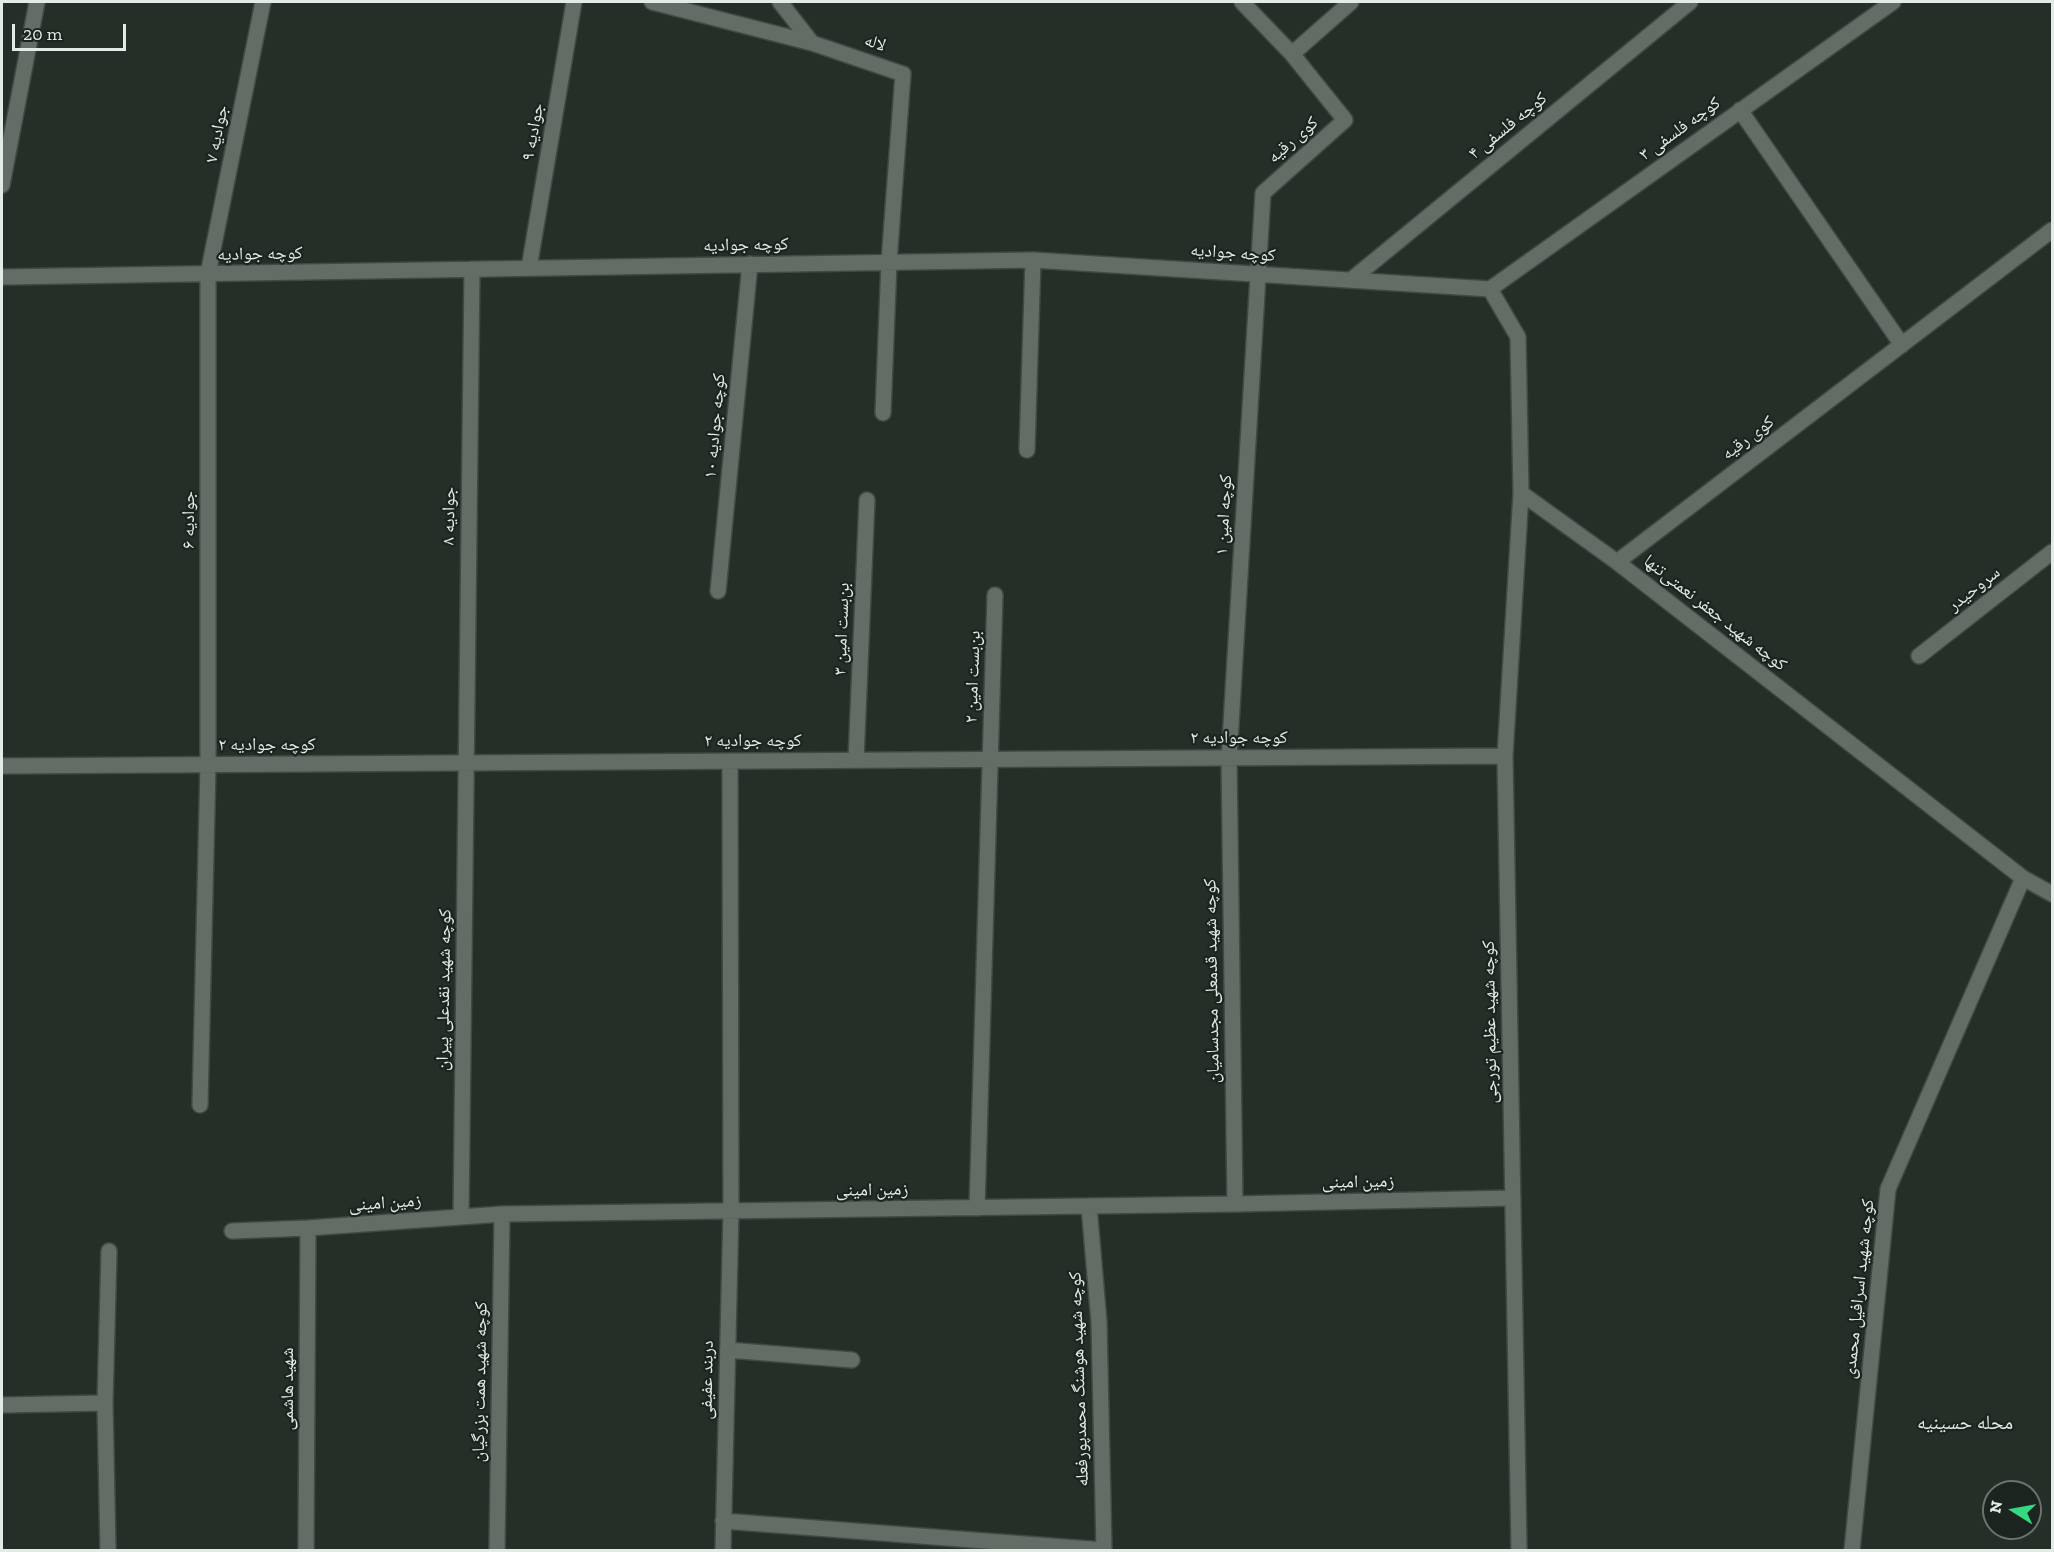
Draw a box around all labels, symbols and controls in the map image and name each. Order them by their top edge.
scale bar [15,12,129,50]
text: 20 m [23,23,62,45]
street label: لاله [861,29,889,57]
street label: کوچه فلسفی ۴ [1464,88,1552,164]
street label: کوچه فلسفی ۳ [1635,92,1725,166]
street label: جوادیه ۹ [517,102,549,162]
street label: جوادیه ۷ [201,103,233,165]
street label: کوی رقیه [1263,112,1323,168]
street label: کوچه جوادیه [703,233,789,257]
street label: کوچه جوادیه [1190,239,1276,267]
street label: کوچه جوادیه [217,242,303,266]
street label: کوچه جوادیه ۱۰ [700,372,730,480]
street label: کوی رقیه [1717,411,1779,465]
street label: کوچه امین ۱ [1211,474,1237,556]
street label: جوادیه ۸ [438,487,460,545]
street label: جوادیه ۶ [178,491,200,549]
street label: کوچه شهید جعفر نعمتی‌تنها [1639,550,1791,676]
street label: سروحیدر [1943,562,2005,616]
street label: بن‌بست امین ۳ [830,582,854,676]
street label: بن‌بست امین ۲ [961,630,985,724]
street label: کوچه جوادیه ۲ [1190,727,1288,749]
street label: کوچه جوادیه ۲ [704,730,802,752]
street label: کوچه جوادیه ۲ [218,734,316,756]
street label: کوچه شهید قدمعلی مجدسامیان [1199,878,1225,1084]
street label: کوچه شهید نقدعلی پیران [432,909,456,1071]
street label: کوچه شهید عظیم تورجی [1478,940,1502,1104]
street label: زمین امینی [1321,1171,1395,1193]
street label: زمین امینی [835,1179,909,1201]
street label: زمین امینی [348,1190,422,1216]
street label: کوچه شهید اسرافیل محمدی [1839,1198,1879,1380]
street label: کوچه شهید هوشنگ محمدپورفعله [1064,1271,1094,1487]
street label: کوچه شهید همت بزرگیان [468,1301,492,1463]
street label: دربند عفیفی [696,1340,718,1420]
street label: شهید هاشمی [277,1347,299,1431]
district label: محله حسینیه [1917,1411,2013,1435]
north arrow [1982,1480,2042,1540]
text: N [1985,1499,2006,1515]

